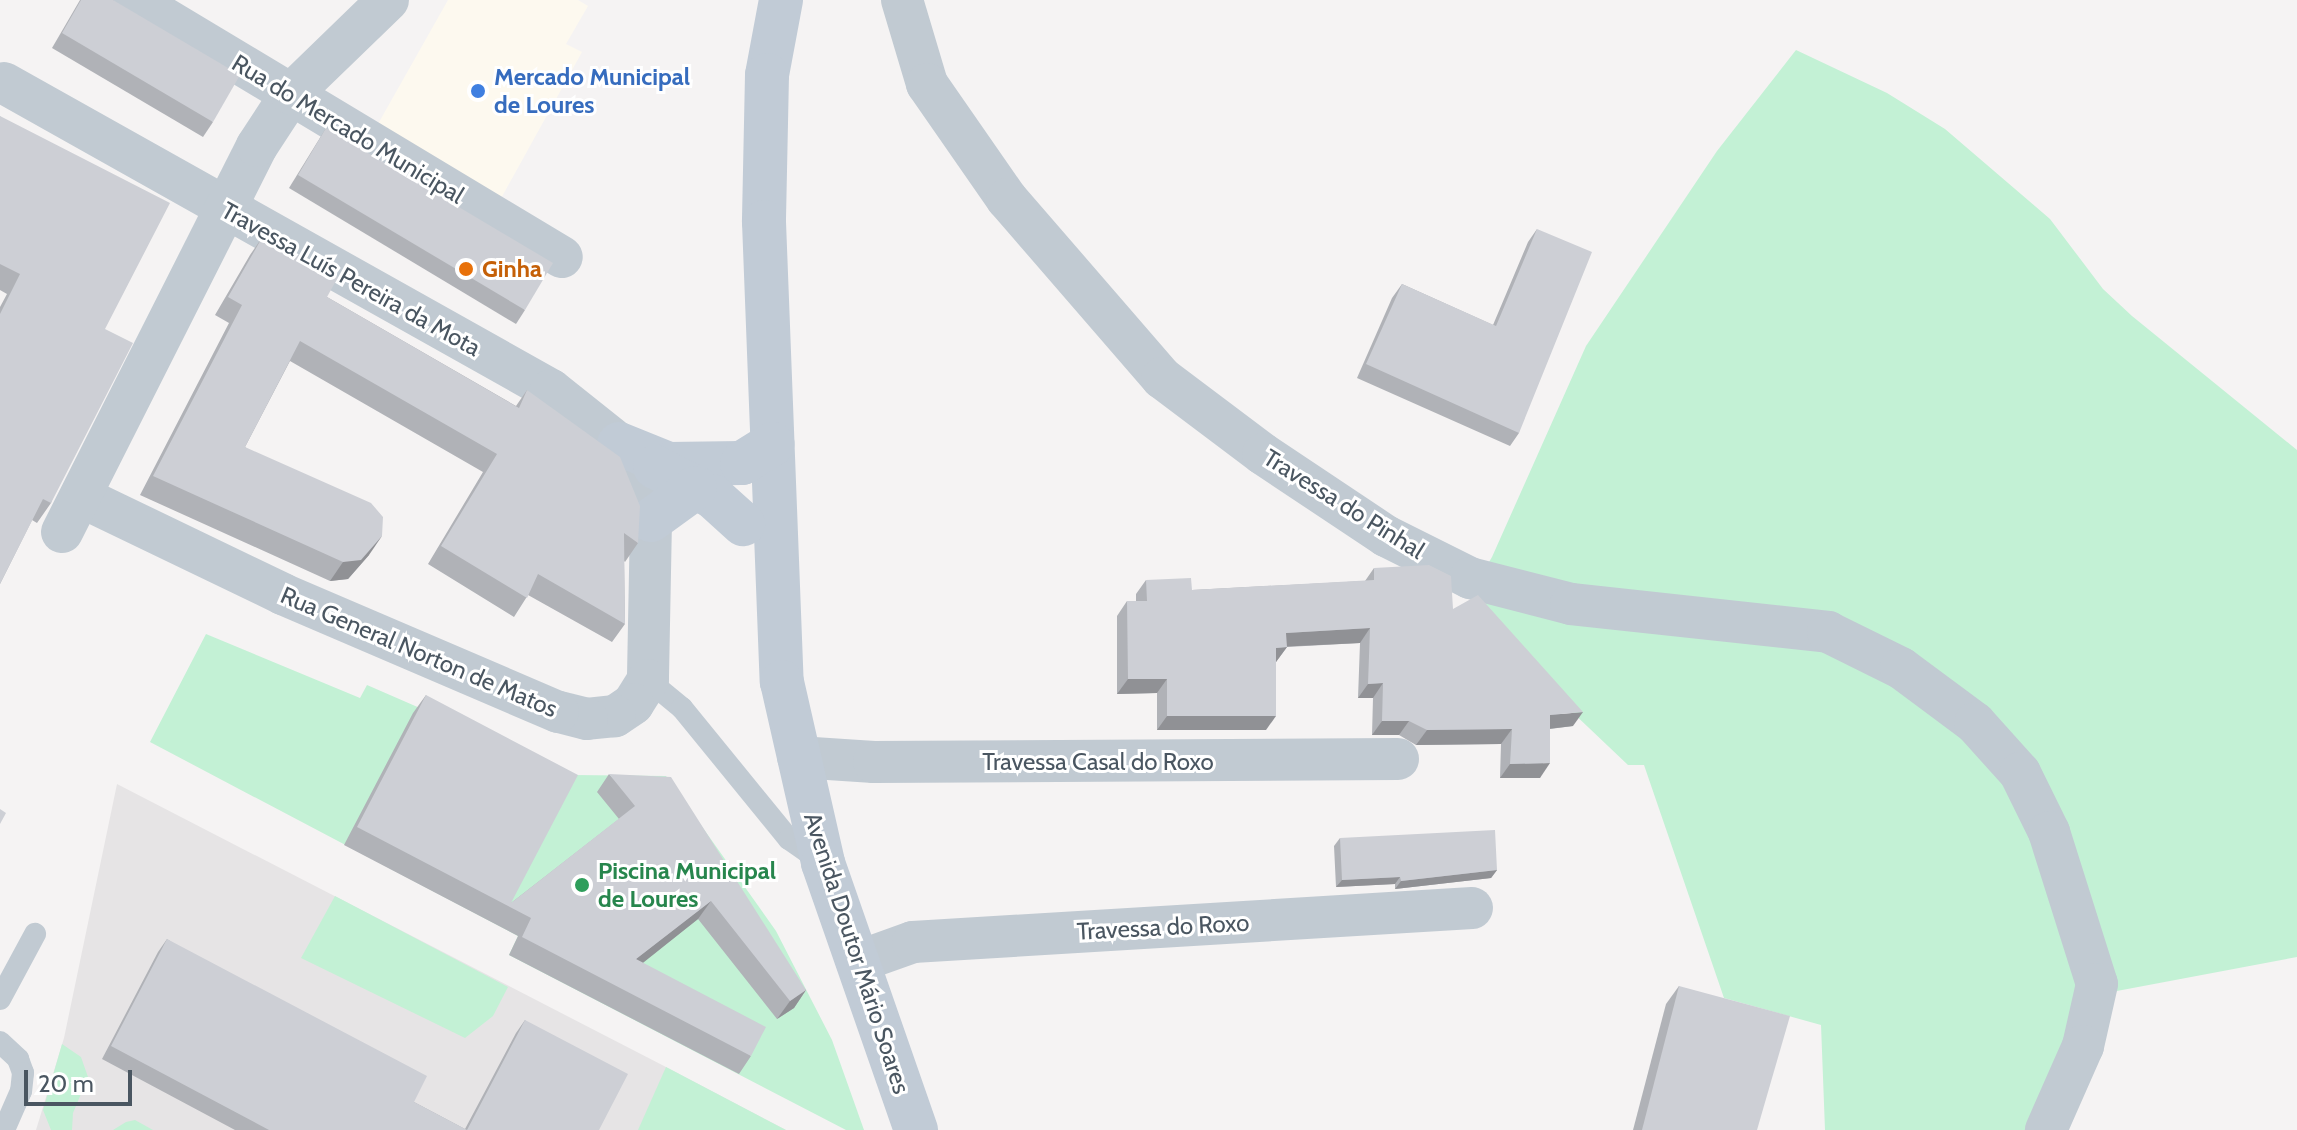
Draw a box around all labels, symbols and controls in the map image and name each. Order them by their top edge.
street label: Rua do Mercado Municipal [227,48,469,210]
place label: Mercado Municipal de Loures [494,63,690,119]
marker: Mercado Municipal de Loures [469,82,487,100]
street label: Travessa Luís Pereira da Mota [217,196,485,362]
place label: Ginha [482,255,542,283]
marker: Ginha [457,260,475,278]
street label: Travessa do Pinhal [1258,443,1430,565]
street label: Rua General Norton de Matos [276,581,562,723]
street label: Travessa Casal do Roxo [982,748,1214,776]
street label: Avenida Doutor Mário Soares [798,809,916,1097]
place label: Piscina Municipal de Loures [598,857,776,913]
marker: Piscina Municipal de Loures [573,876,591,894]
street label: Travessa do Roxo [1076,908,1250,946]
scale bar [28,1054,136,1104]
text: 20 m [38,1069,94,1098]

